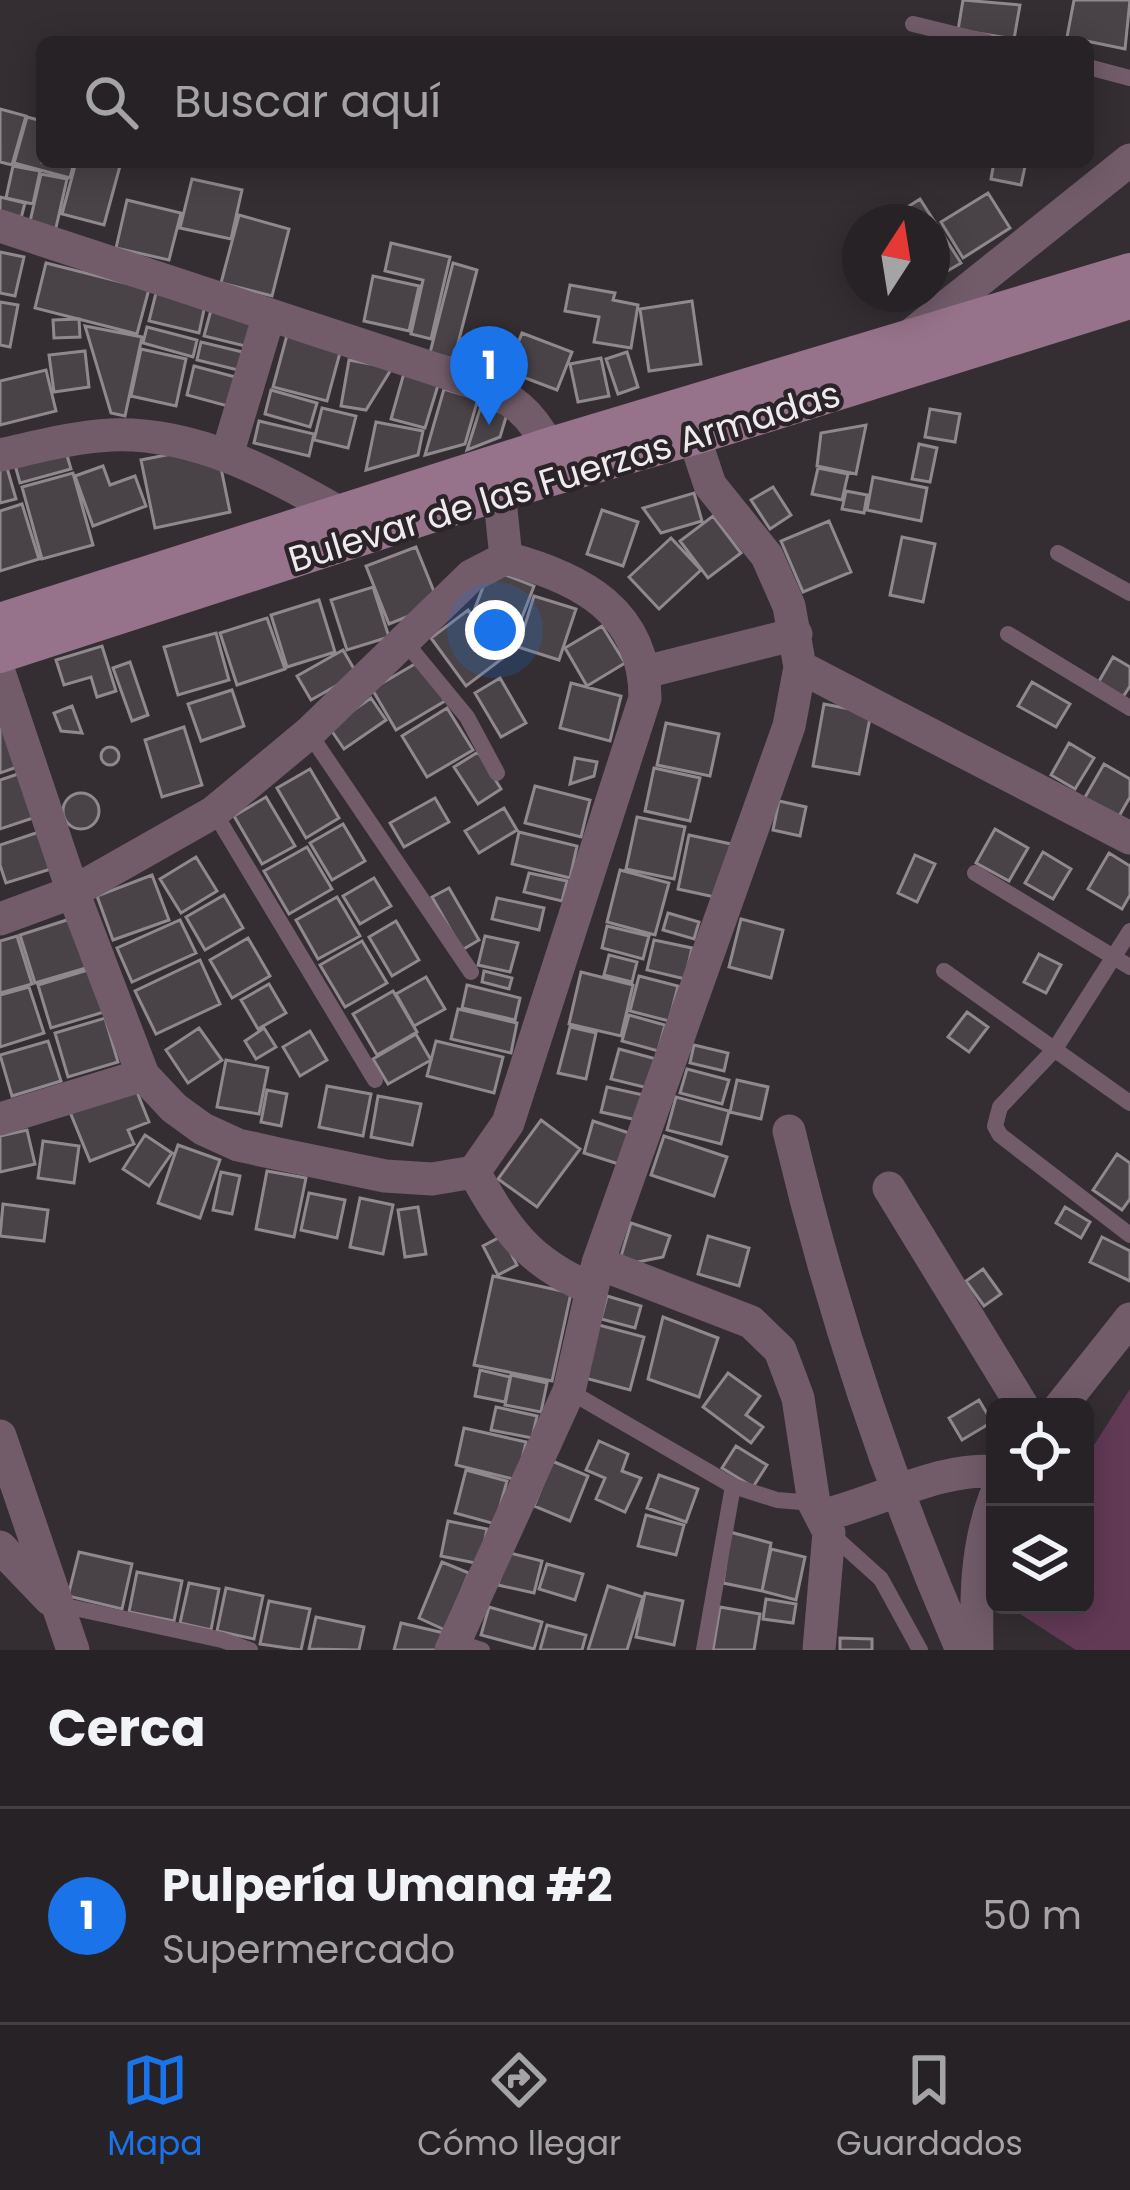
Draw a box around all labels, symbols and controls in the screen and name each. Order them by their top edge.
search box [36,36,1094,168]
icon: search [78,69,144,135]
text: Buscar aquí [174,70,441,133]
north arrow [842,204,950,312]
pin: 1 [450,326,528,425]
street label: Bulevar de las Fuerzas Armadas [282,368,846,585]
your location [465,600,525,660]
map controls [986,1398,1094,1614]
button: locate [986,1398,1094,1506]
button: layers [986,1506,1094,1614]
text: Cerca [48,1692,206,1764]
text: Pulpería Umana #2 [162,1854,613,1917]
text: 1 [80,1888,94,1943]
text: 50 m [982,1888,1082,1943]
text: Supermercado [162,1922,455,1977]
tab: Mapa [107,2047,203,2169]
tab: Cómo llegar [417,2047,621,2169]
tab: Guardados [836,2047,1023,2169]

